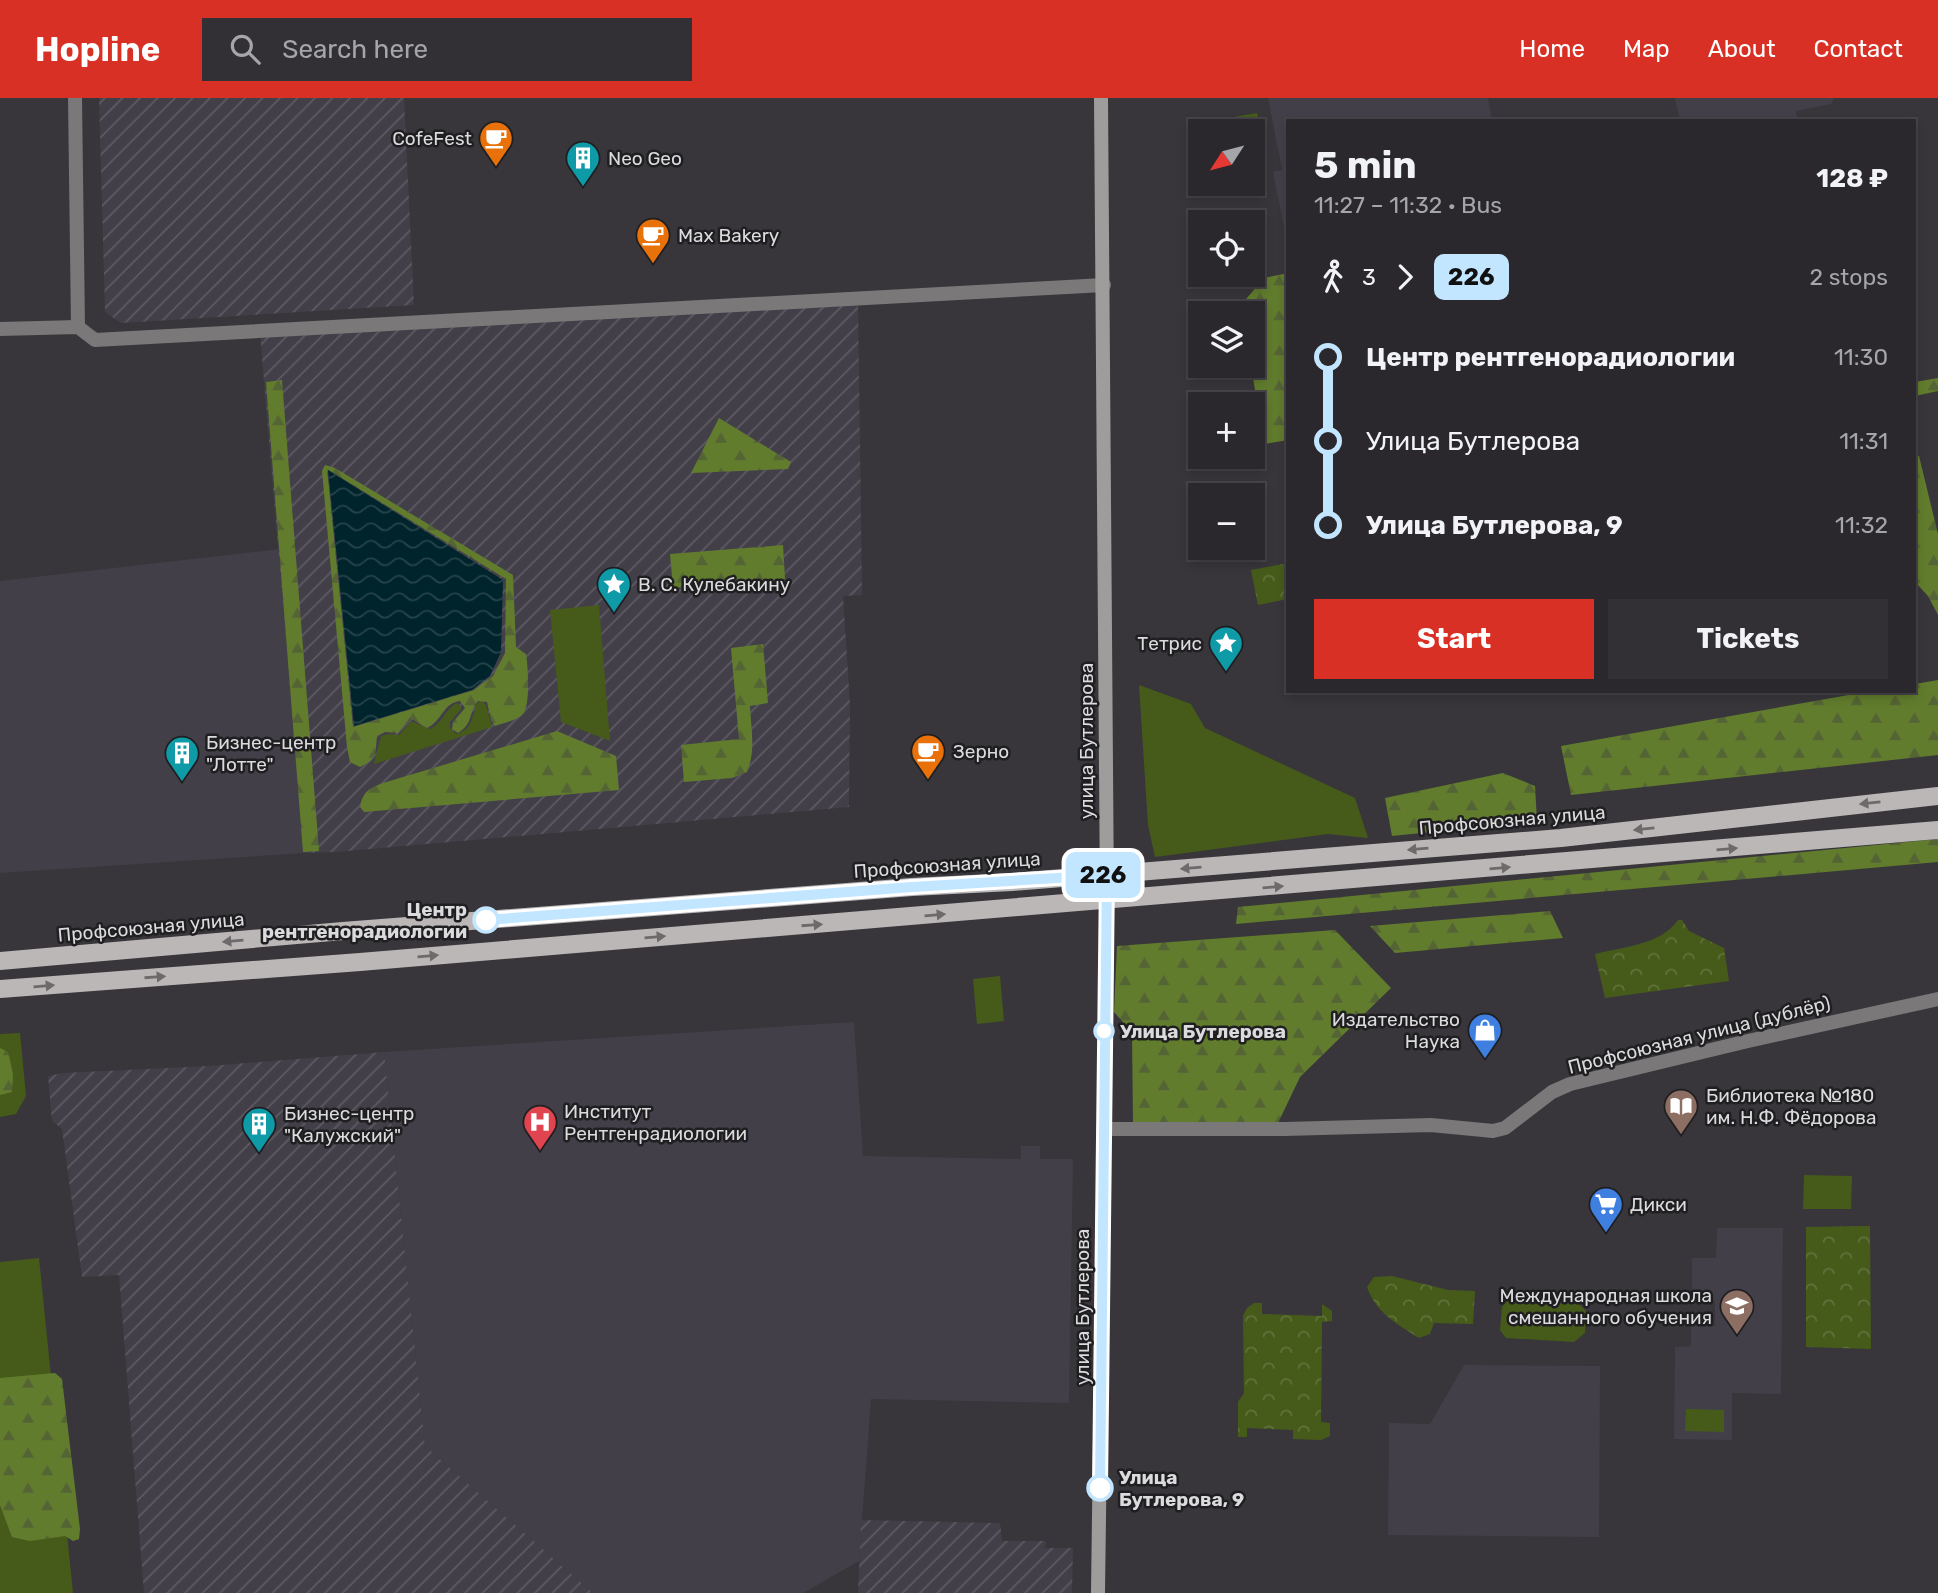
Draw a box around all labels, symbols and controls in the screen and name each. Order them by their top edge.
search box [202,18,692,81]
text: Hopline [35,30,160,69]
icon: search [226,30,264,68]
text: Search here [282,34,428,65]
text: Home [1519,35,1585,63]
text: Map [1623,35,1670,63]
text: About [1708,35,1776,63]
text: Contact [1814,35,1903,63]
cafe icon: CofeFest [477,119,515,168]
north arrow [1188,119,1265,196]
map controls [1188,119,1265,560]
place label: CofeFest [392,127,473,150]
building icon: Neo Geo [564,139,602,188]
text: 5 min [1314,142,1417,188]
place label: Neo Geo [608,147,682,170]
text: 128 ₽ [1816,163,1888,194]
text: 11:27 – 11:32 · Bus [1314,191,1502,219]
button: locate [1188,210,1265,287]
cafe icon: Max Bakery [634,216,672,265]
place label: Max Bakery [678,224,779,247]
icon: walk [1314,258,1352,296]
icon: forward [1386,258,1424,296]
text: 3 [1362,263,1376,291]
text: 226 [1448,263,1495,291]
text: 2 stops [1810,263,1888,291]
button: layers [1188,301,1265,378]
text: Центр рентгенорадиологии [1366,342,1735,373]
text: 11:30 [1834,343,1888,371]
button: + [1188,392,1265,469]
text: Улица Бутлерова [1366,426,1580,457]
text: 11:31 [1839,427,1888,455]
button: − [1188,483,1265,560]
text: Улица Бутлерова, 9 [1366,510,1623,541]
text: 11:32 [1835,511,1888,539]
place icon: В. С. Кулебакину [595,565,633,614]
place label: В. С. Кулебакину [638,573,790,596]
button: Start [1314,599,1594,679]
button: Tickets [1608,599,1888,679]
place icon: Тетрис [1207,624,1245,673]
place label: Тетрис [1137,632,1202,655]
street label: улица Бутлерова [1075,663,1098,819]
place label: Бизнес-центр "Лотте" [206,731,336,776]
cafe icon: Зерно [909,732,947,781]
building icon: Бизнес-центр "Лотте" [163,734,201,783]
place label: Зерно [953,740,1009,763]
one-way arrow [1859,798,1881,809]
street label: Профсоюзная улица [1418,800,1606,840]
one-way arrow [1633,824,1655,835]
one-way arrow [1716,843,1738,854]
one-way arrow [1406,844,1428,855]
street label: Профсоюзная улица [853,847,1041,883]
line badge: 226 [1063,852,1143,898]
text: 226 [1080,861,1126,889]
one-way arrow [1489,862,1511,873]
one-way arrow [1180,863,1202,874]
one-way arrow [1262,881,1284,892]
place label: Центр рентгенорадиологии [262,898,467,943]
street label: Профсоюзная улица [57,907,245,947]
marker: Центр рентгенорадиологии [473,907,499,933]
one-way arrow [924,909,946,920]
one-way arrow [801,919,823,930]
one-way arrow [644,931,666,942]
one-way arrow [222,936,244,947]
one-way arrow [418,951,440,962]
one-way arrow [144,971,166,982]
one-way arrow [33,980,55,991]
street label: Профсоюзная улица (дублёр) [1565,991,1833,1079]
place label: Издательство Наука [1332,1008,1460,1053]
shop icon: Издательство Наука [1466,1011,1504,1060]
place label: Улица Бутлерова [1120,1020,1286,1043]
marker: Улица Бутлерова [1094,1021,1114,1041]
place label: Библиотека №180 им. Н.Ф. Фёдорова [1706,1084,1876,1129]
library icon: Библиотека №180 им. Н.Ф. Фёдорова [1662,1087,1700,1136]
place label: Институт Рентгенрадиологии [564,1100,747,1145]
place label: Бизнес-центр "Калужский" [284,1102,414,1147]
hospital icon: Институт Рентгенрадиологии [521,1103,559,1152]
building icon: Бизнес-центр "Калужский" [240,1105,278,1154]
supermarket icon: Дикси [1587,1185,1625,1234]
place label: Дикси [1630,1193,1687,1216]
street label: улица Бутлерова [1071,1229,1094,1385]
place label: Международная школа смешанного обучения [1500,1284,1712,1329]
school or university icon: Международная школа смешанного обучения [1718,1287,1756,1336]
place label: Улица Бутлерова, 9 [1119,1466,1244,1511]
marker: Улица Бутлерова, 9 [1087,1475,1113,1501]

